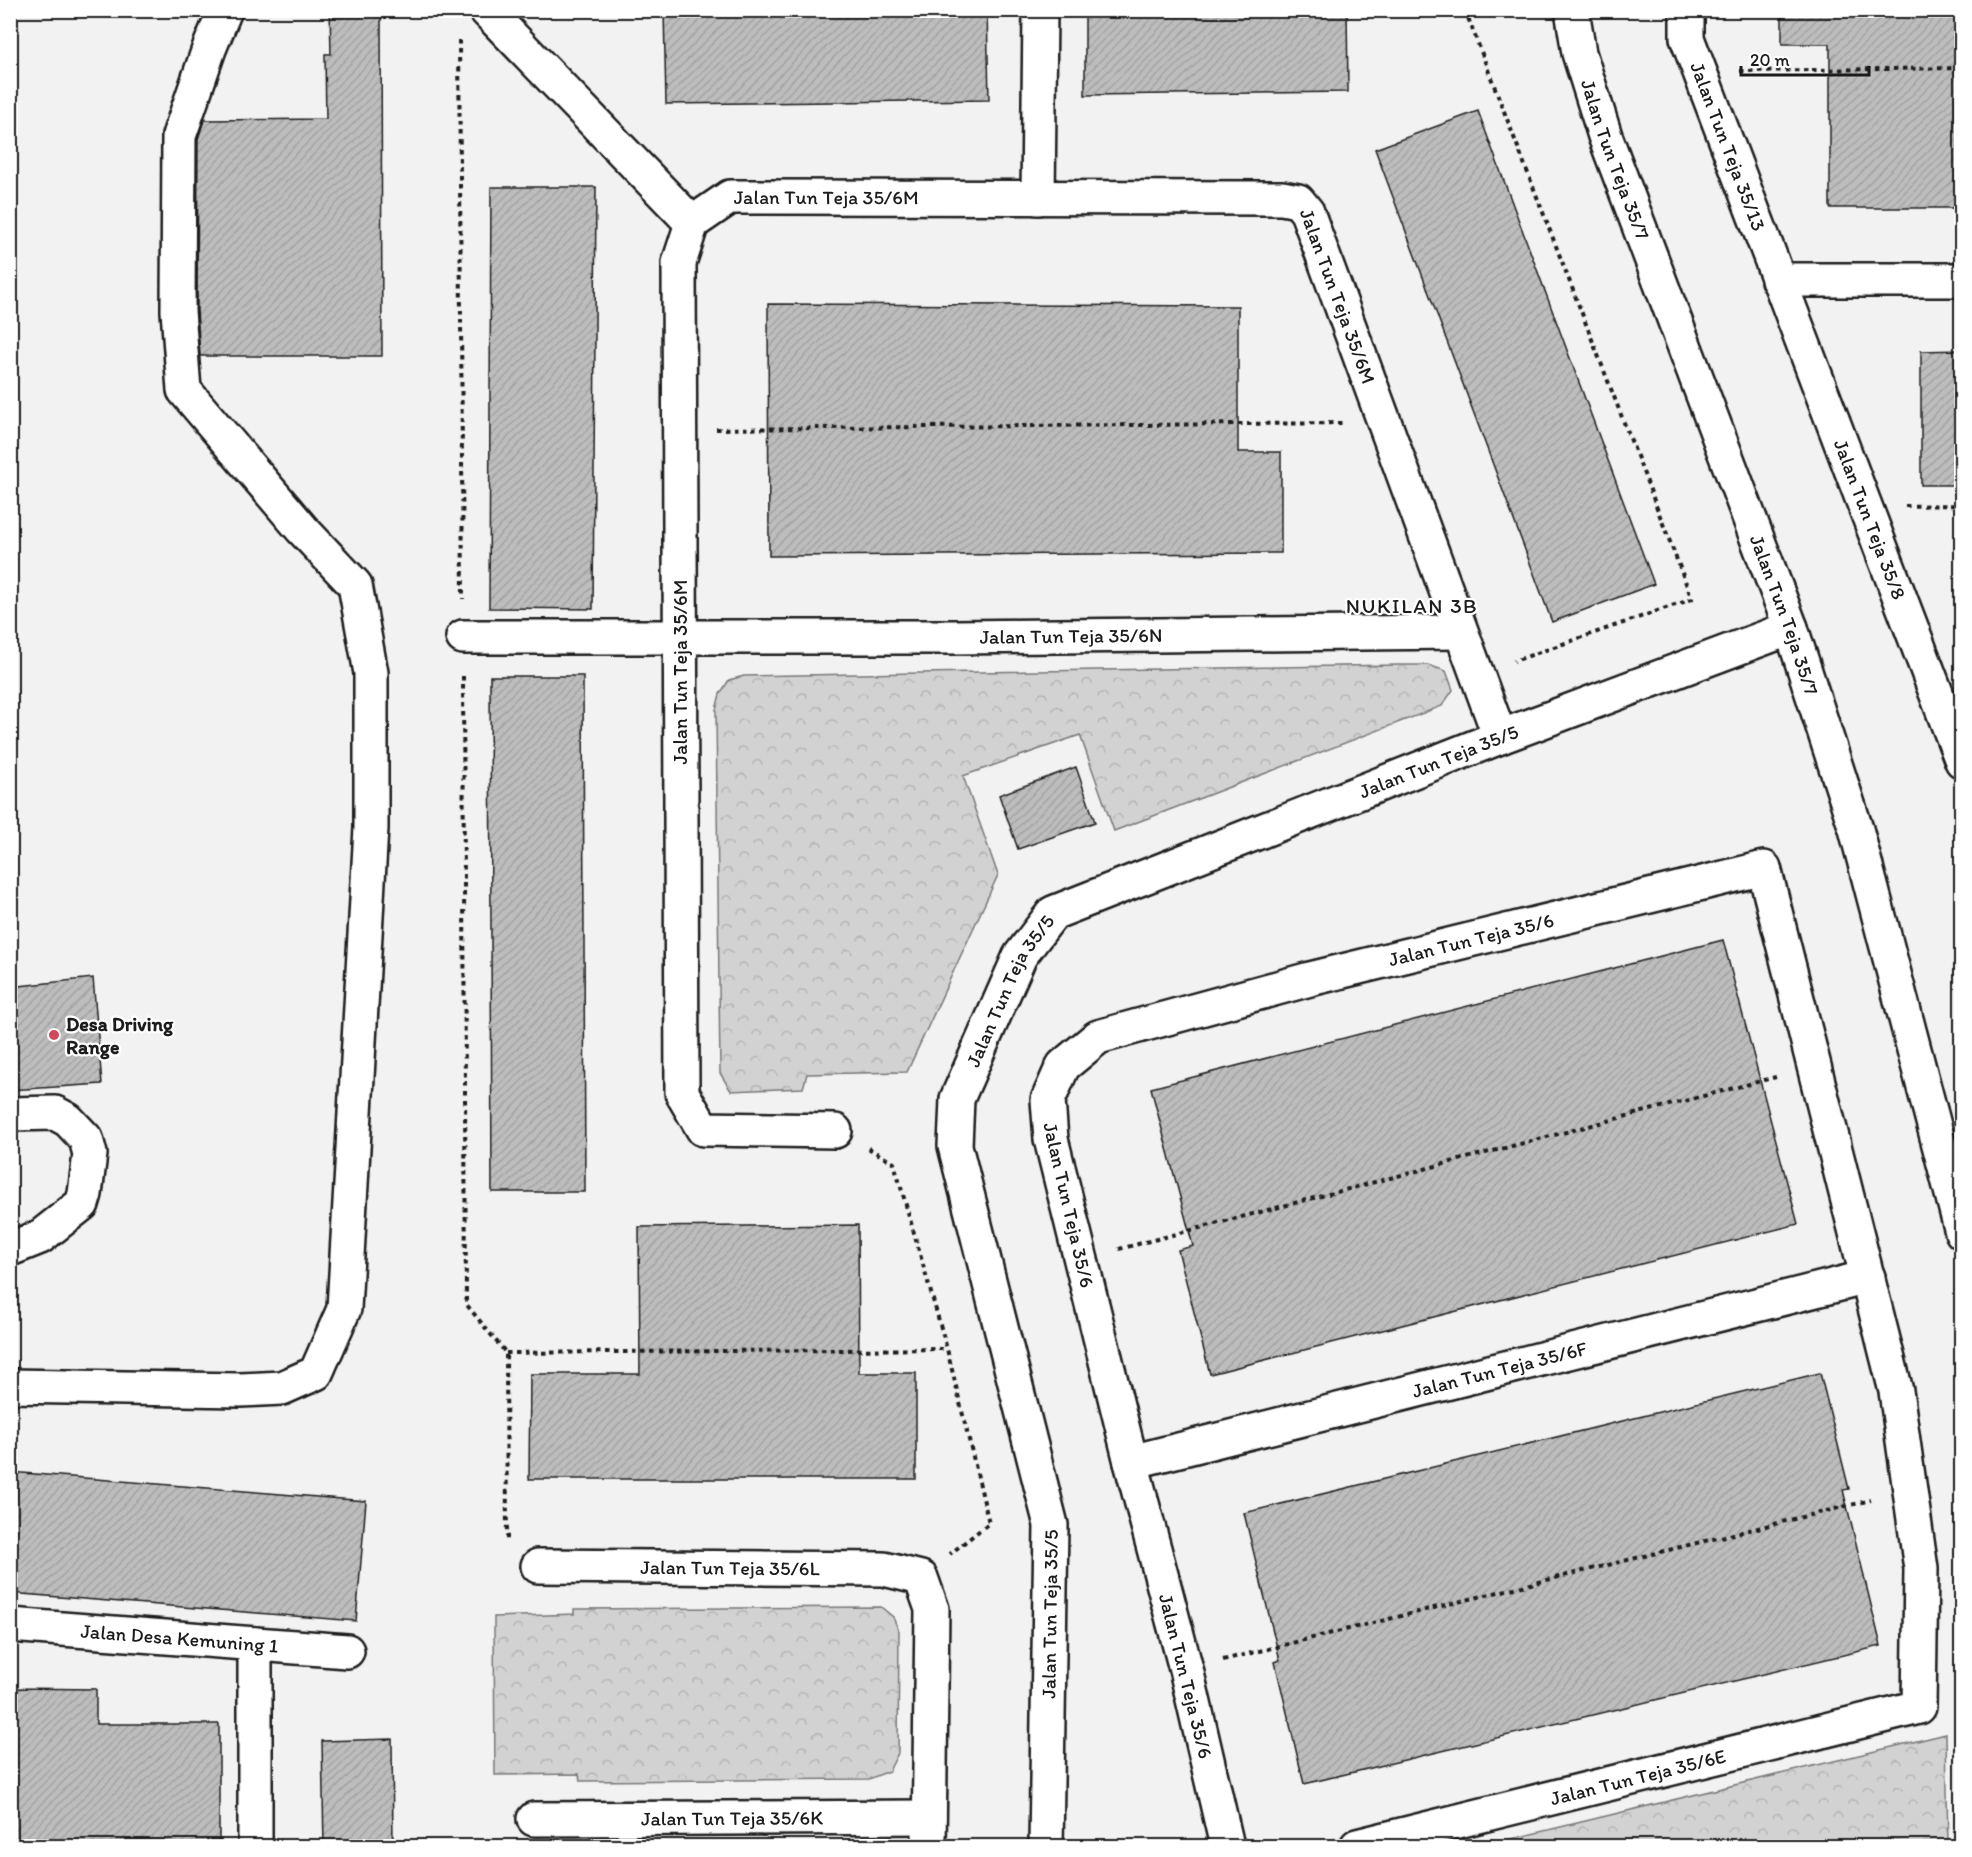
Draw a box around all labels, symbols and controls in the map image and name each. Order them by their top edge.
scale bar [1741,39,1868,77]
text: 20 m [1750,49,1790,71]
street label: Jalan Tun Teja 35/13 [1685,59,1771,234]
street label: Jalan Tun Teja 35/7 [1576,76,1655,243]
street label: Jalan Tun Teja 35/6M [734,185,919,209]
street label: Jalan Tun Teja 35/6M [1295,205,1381,387]
street label: Jalan Tun Teja 35/8 [1829,436,1911,603]
street label: Jalan Tun Teja 35/7 [1745,531,1824,698]
street label: Jalan Tun Teja 35/6M [668,580,692,764]
district label: NUKILAN 3B [1346,593,1478,618]
street label: Jalan Tun Teja 35/6N [980,623,1162,649]
street label: Jalan Tun Teja 35/5 [1356,719,1522,803]
street label: Jalan Tun Teja 35/6 [1386,908,1556,971]
street label: Jalan Tun Teja 35/5 [961,910,1059,1071]
place label: Desa Driving Range [66,1012,174,1060]
marker: Desa Driving Range [47,1028,61,1042]
street label: Jalan Tun Teja 35/6 [1038,1120,1100,1290]
street label: Jalan Tun Teja 35/6F [1410,1336,1590,1403]
street label: Jalan Tun Teja 35/5 [1036,1529,1063,1699]
street label: Jalan Tun Teja 35/6L [640,1555,820,1580]
street label: Jalan Tun Teja 35/6 [1154,1591,1218,1761]
street label: Jalan Desa Kemuning 1 [80,1618,279,1658]
street label: Jalan Tun Teja 35/6E [1548,1744,1728,1810]
street label: Jalan Tun Teja 35/6K [641,1806,823,1830]

